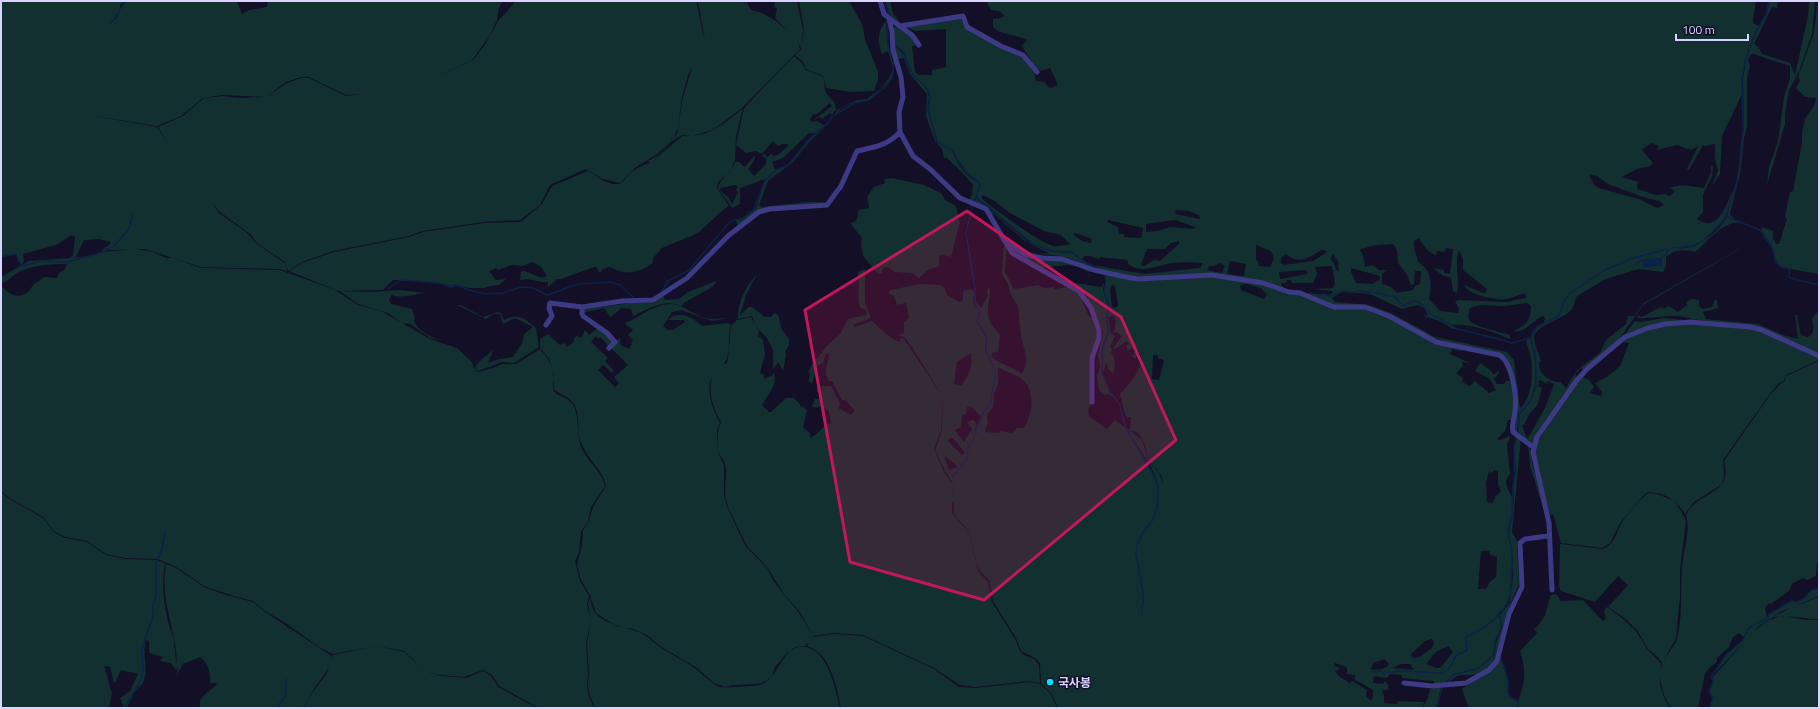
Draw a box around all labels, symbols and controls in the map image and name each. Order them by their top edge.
scale bar [1676,16,1748,42]
text: 100 m [1682,20,1715,39]
place label: 국사봉 [1058,673,1091,692]
marker: 국사봉 [1045,677,1055,687]

